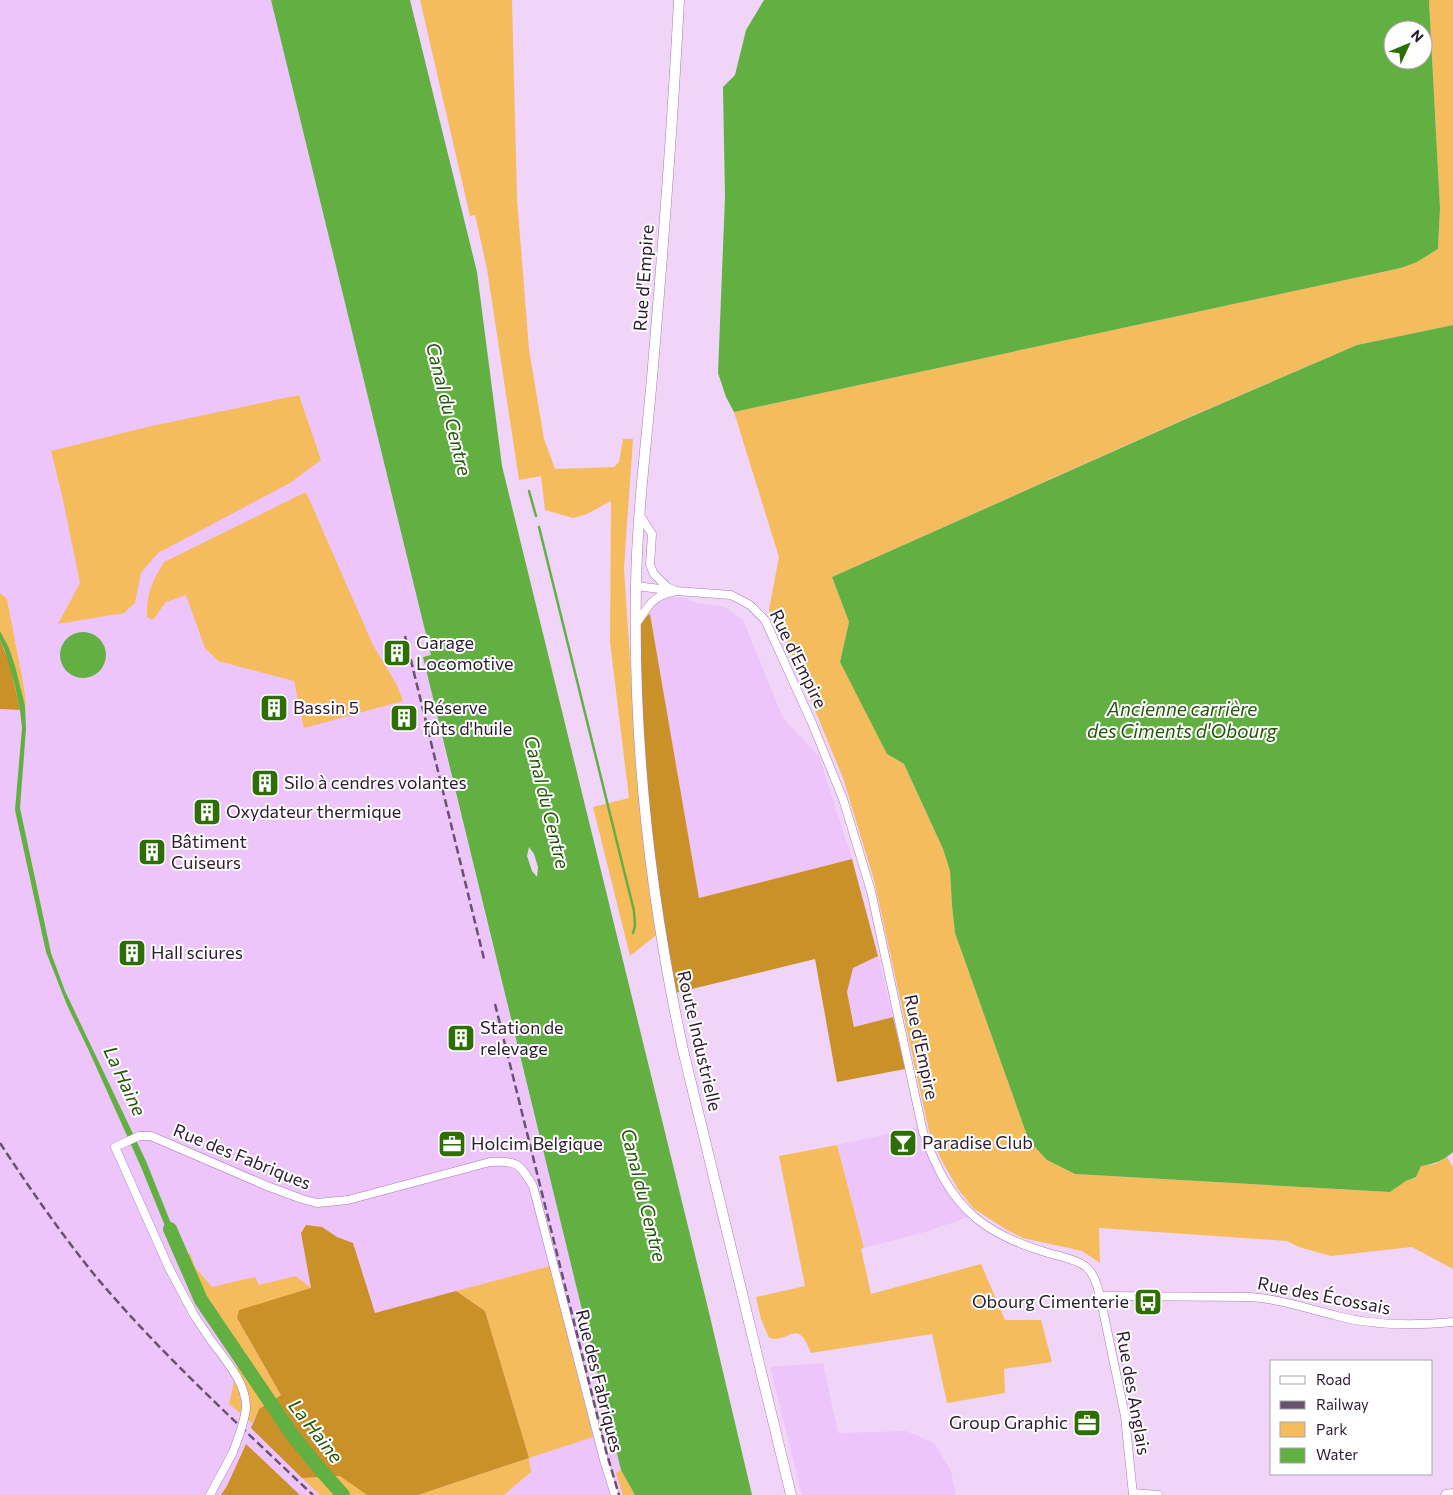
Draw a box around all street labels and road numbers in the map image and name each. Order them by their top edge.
street label: Rue d'Empire [628,224,658,332]
street label: Rue d'Empire [766,606,832,711]
street label: Route Industrielle [673,968,727,1113]
street label: Rue d'Empire [900,992,944,1101]
street label: Rue des Fabriques [170,1118,314,1194]
street label: Rue des Écossais [1256,1271,1393,1319]
street label: Rue des Fabriques [572,1307,628,1455]
street label: Rue des Anglais [1112,1329,1156,1457]

